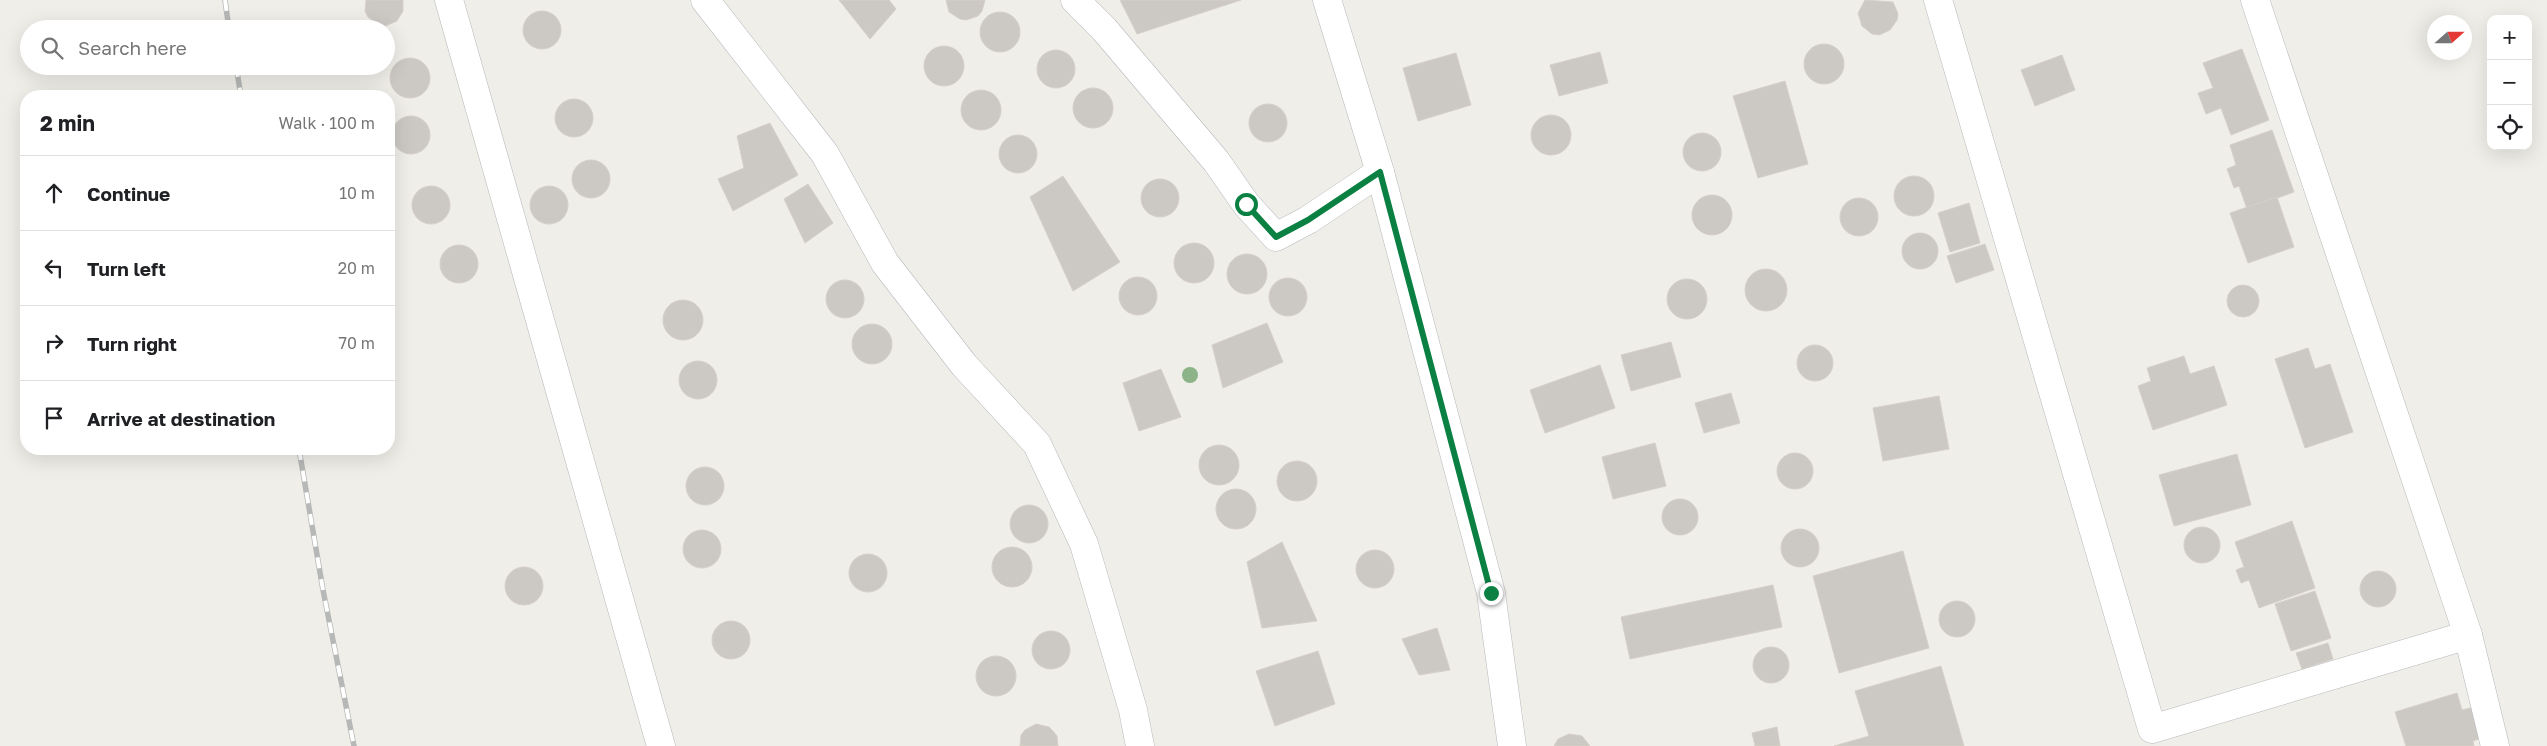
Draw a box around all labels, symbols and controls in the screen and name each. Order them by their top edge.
north arrow [2427,15,2472,60]
map controls [2487,15,2532,150]
button: + [2487,15,2532,60]
search box [20,20,395,75]
icon: search [38,34,66,62]
text: Search here [78,36,187,59]
button: − [2487,60,2532,105]
button: locate [2487,105,2532,150]
text: 2 min [40,110,95,136]
text: Walk · 100 m [279,113,375,133]
icon: ahead [40,179,68,207]
text: Continue [87,182,170,205]
text: 10 m [339,183,375,203]
route start [1235,193,1258,216]
icon: left [40,254,68,282]
text: Turn left [87,257,166,280]
text: 20 m [338,258,375,278]
icon: right [40,329,68,357]
text: Turn right [87,332,177,355]
text: 70 m [338,333,375,353]
icon: arrive [40,404,68,432]
text: Arrive at destination [87,407,275,430]
route end [1480,582,1503,605]

